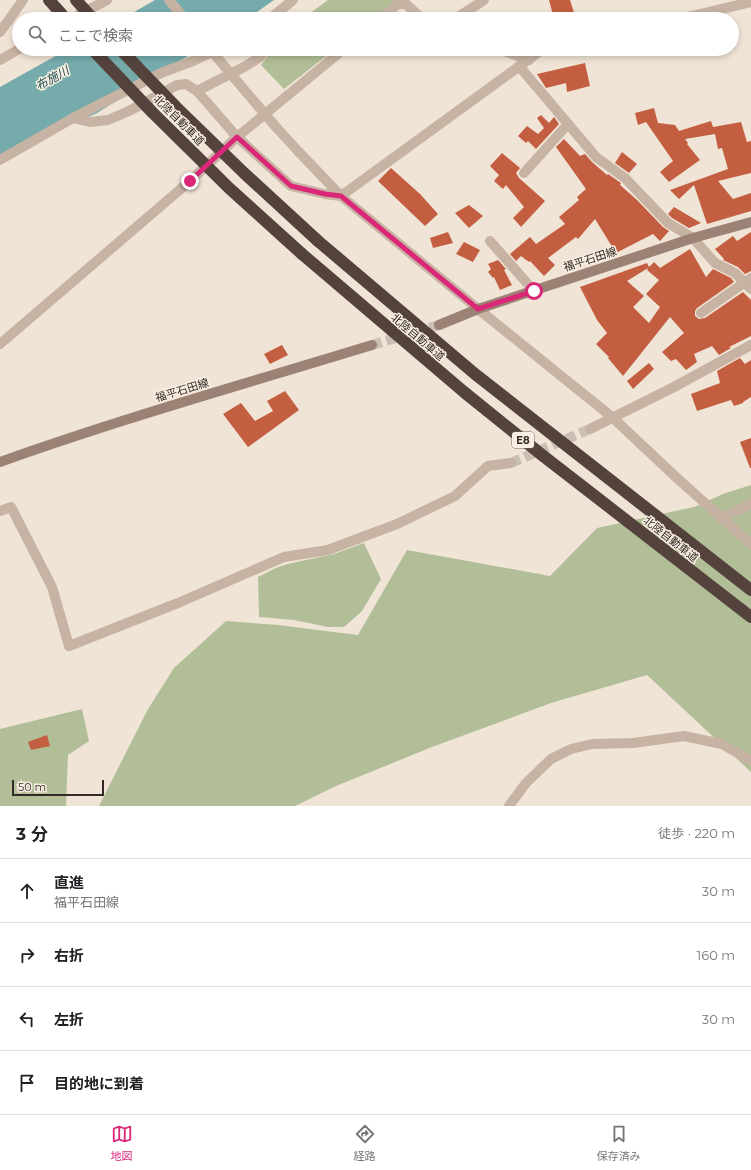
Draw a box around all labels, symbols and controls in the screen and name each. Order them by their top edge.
search box [12,12,739,56]
icon: search [26,23,48,45]
text: ここで検索 [58,26,133,45]
water label: 布施川 [33,62,73,93]
street label: 北陸自動車道 [151,92,207,148]
route end [181,172,199,190]
street label: 福平石田線 [562,244,618,274]
route start [525,282,543,300]
street label: 北陸自動車道 [388,310,448,364]
street label: 福平石田線 [154,375,210,405]
road number: E8 [512,432,534,448]
street label: 北陸自動車道 [641,513,701,565]
scale bar [12,778,104,797]
text: 50 m [18,780,46,794]
text: 3 分 [16,824,48,844]
text: 徒歩 · 220 m [658,825,735,841]
text: 直進 [54,873,84,892]
icon: ahead [16,880,38,902]
text: 30 m [702,883,735,899]
text: 福平石田線 [54,894,119,910]
icon: right [16,944,38,966]
text: 右折 [54,946,84,965]
text: 160 m [697,947,735,963]
icon: left [16,1008,38,1030]
text: 左折 [54,1010,84,1029]
text: 30 m [702,1011,735,1027]
icon: arrive [16,1072,38,1094]
text: 目的地に到着 [54,1074,144,1093]
tab: 地図 [111,1123,133,1163]
tab: 経路 [354,1123,376,1163]
tab: 保存済み [597,1123,641,1163]

